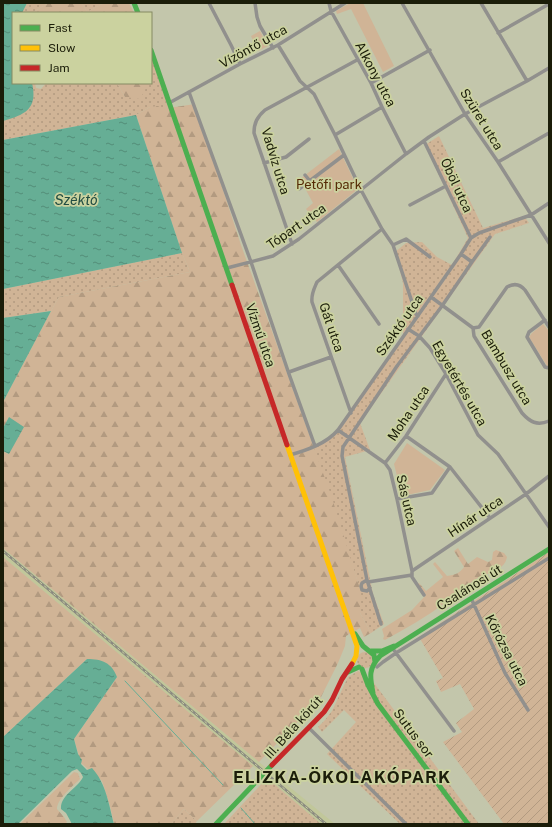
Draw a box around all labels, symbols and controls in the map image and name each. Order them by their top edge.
legend [12,12,152,84]
text: Fast [48,21,73,35]
street label: Vízöntő utca [217,22,289,71]
street label: Alkony utca [352,39,399,109]
text: Slow [48,41,76,55]
text: Jam [48,61,70,75]
street label: Szüret utca [457,86,506,153]
street label: Vadvíz utca [258,126,293,196]
street label: Öböl utca [437,156,476,215]
park label: Petőfi park [296,177,362,192]
water label: Széktó [54,192,98,208]
street label: Tópart utca [264,201,329,252]
street label: Széktó utca [373,292,426,359]
street label: Gát utca [316,300,347,354]
street label: Vízmű utca [243,301,278,369]
street label: Bambusz utca [478,327,535,408]
street label: Egyetértés utca [429,338,490,428]
street label: Moha utca [385,383,432,444]
street label: Sás utca [393,473,420,527]
street label: Hínár utca [445,493,505,540]
street label: Csalánosi út [434,561,505,613]
street label: Kőrózsa utca [482,612,531,688]
street label: III. Béla körút [261,693,326,762]
street label: Sutus sor [390,706,437,761]
district label: ELIZKA-ÖKOLAKÓPARK [233,766,451,787]

